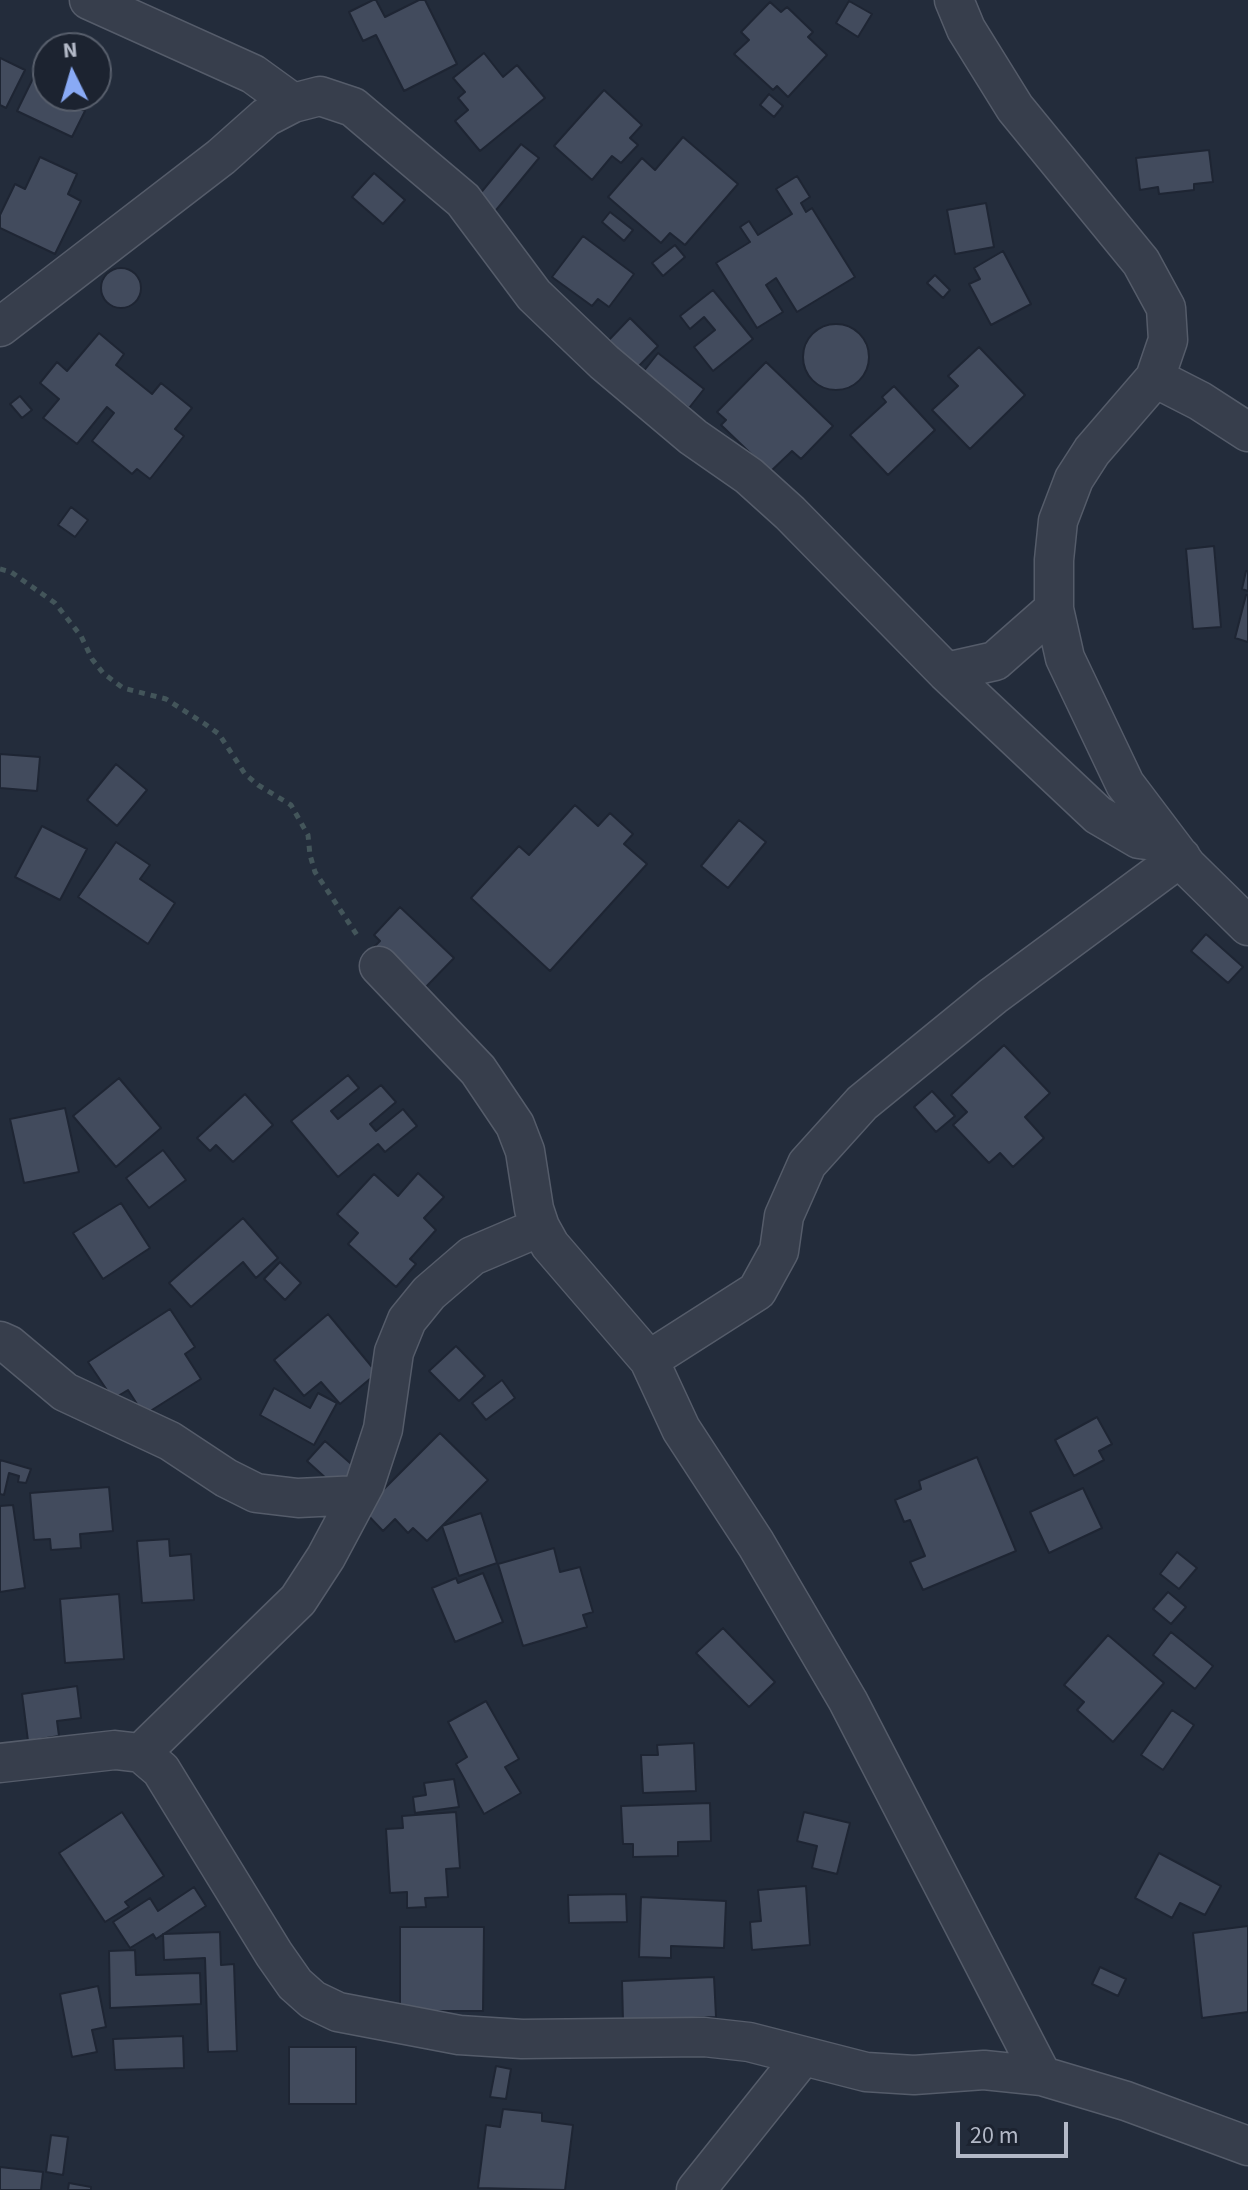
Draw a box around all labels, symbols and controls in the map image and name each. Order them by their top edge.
north arrow [32,32,112,112]
text: N [61,34,79,67]
scale bar [960,2106,1072,2156]
text: 20 m [970,2118,1019,2153]

